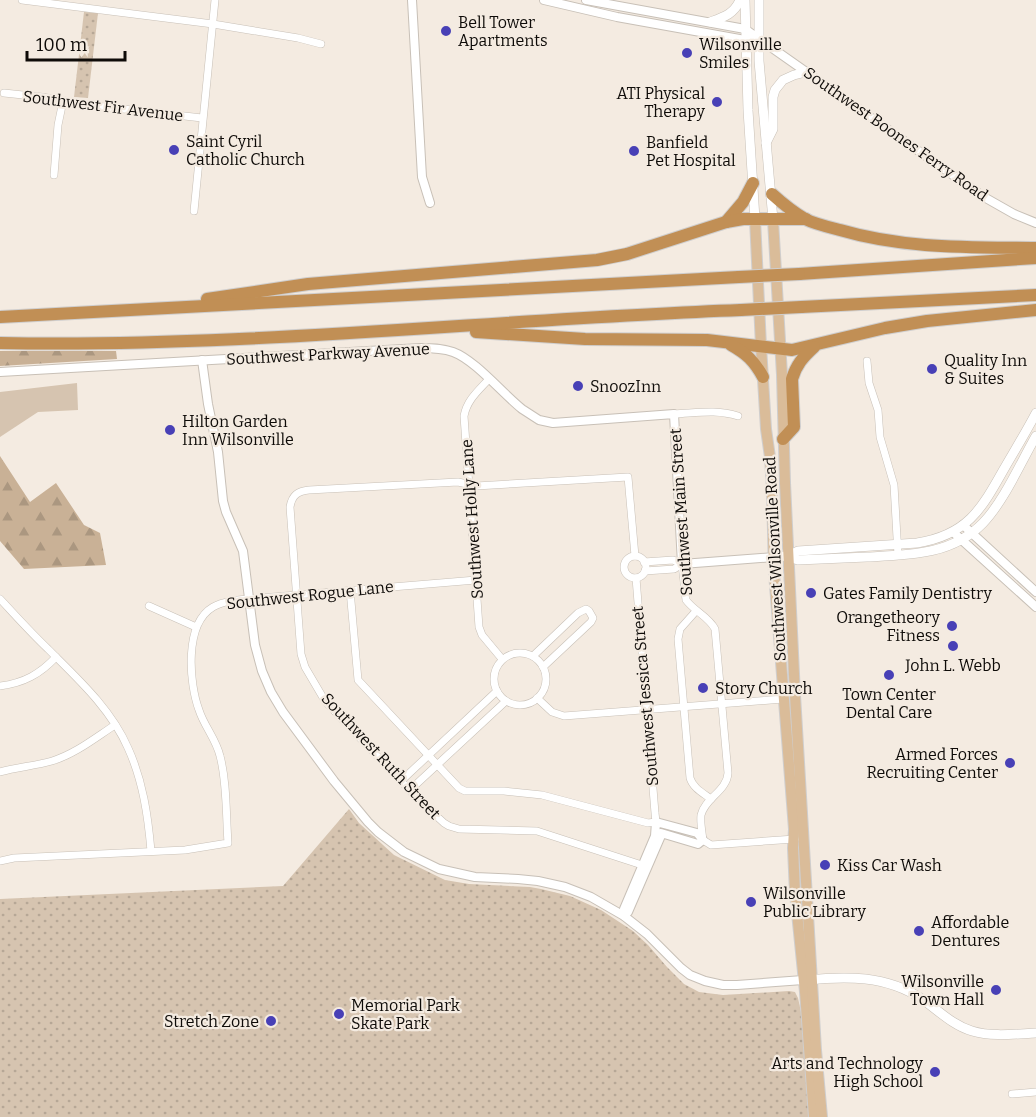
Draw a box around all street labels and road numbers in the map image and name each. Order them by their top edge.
street label: Southwest Boones Ferry Road [800,63,992,205]
street label: Southwest Fir Avenue [22,87,184,125]
street label: Southwest Parkway Avenue [226,339,430,369]
street label: Southwest Main Street [666,428,696,596]
street label: Southwest Holly Lane [457,438,487,600]
street label: Southwest Wilsonville Road [760,456,790,662]
street label: Southwest Rogue Lane [225,577,395,613]
street label: Southwest Jessica Street [628,605,662,787]
street label: Southwest Ruth Street [318,689,445,823]

